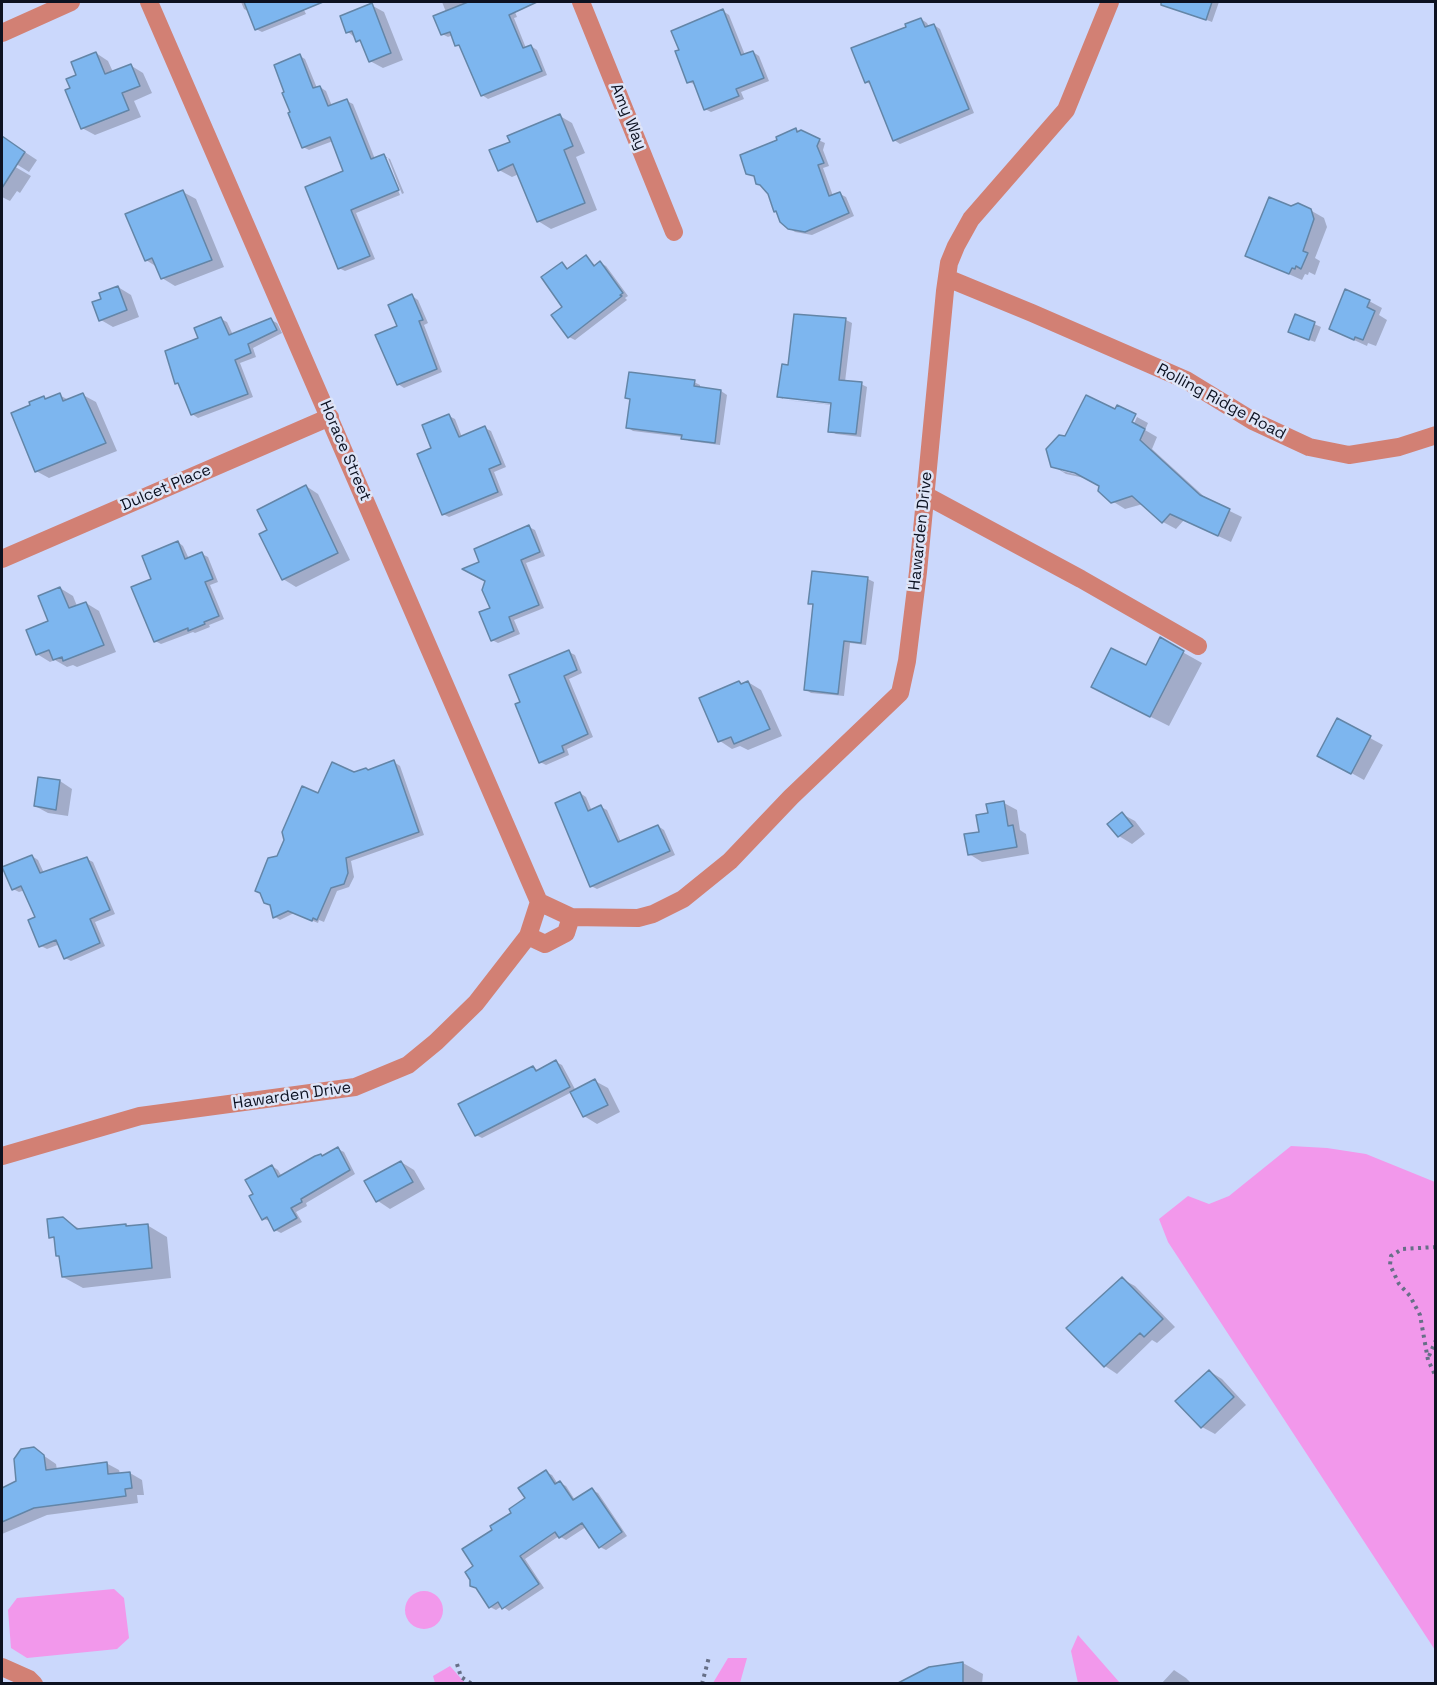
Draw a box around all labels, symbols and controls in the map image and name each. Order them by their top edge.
street label: Amy Way [606,81,650,153]
street label: Rolling Ridge Road [1153,360,1289,444]
street label: Horace Street [315,398,375,504]
street label: Dulcet Place [118,460,214,516]
street label: Hawarden Drive [905,471,937,591]
street label: Hawarden Drive [232,1078,352,1114]

